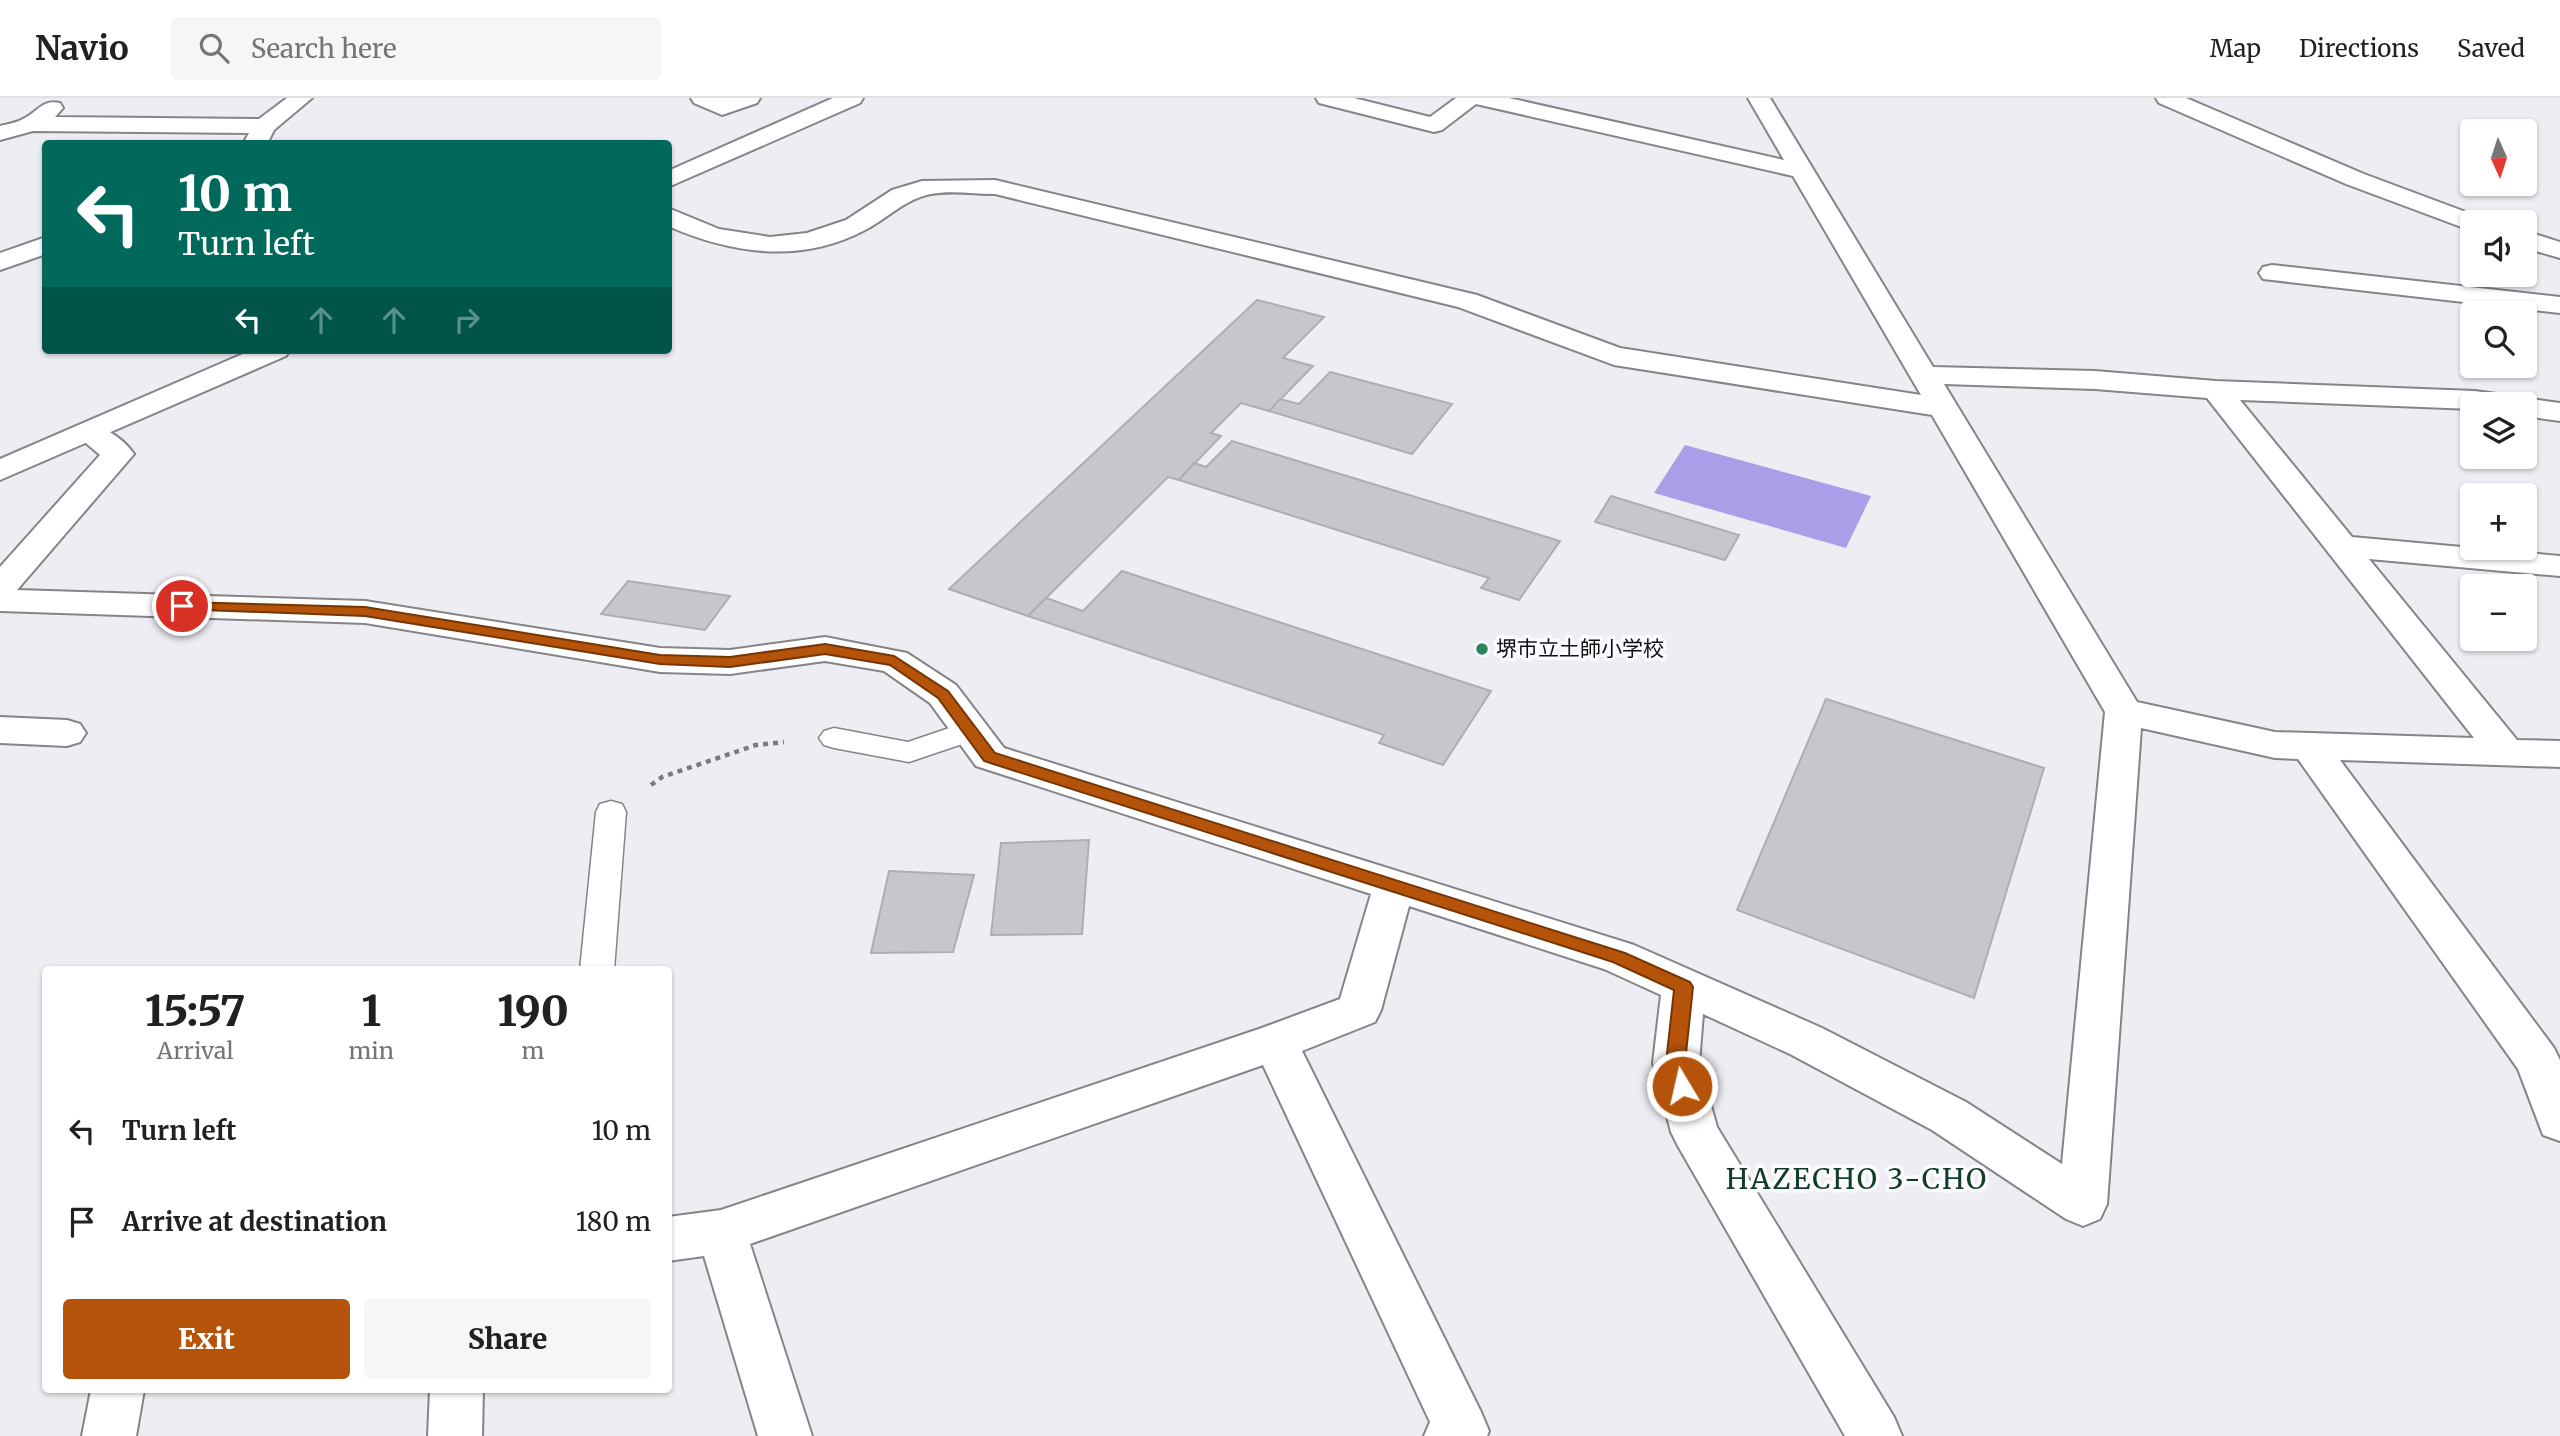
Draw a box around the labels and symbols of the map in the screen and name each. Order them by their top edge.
north arrow [2460,119,2538,196]
pin [152,576,212,636]
place label: 堺市立土師小学校 [1496,635,1664,662]
marker: 堺市立土師小学校 [1474,641,1490,657]
position arrow [1645,1049,1719,1123]
district label: HAZECHO 3-CHO [1726,1161,1988,1197]

